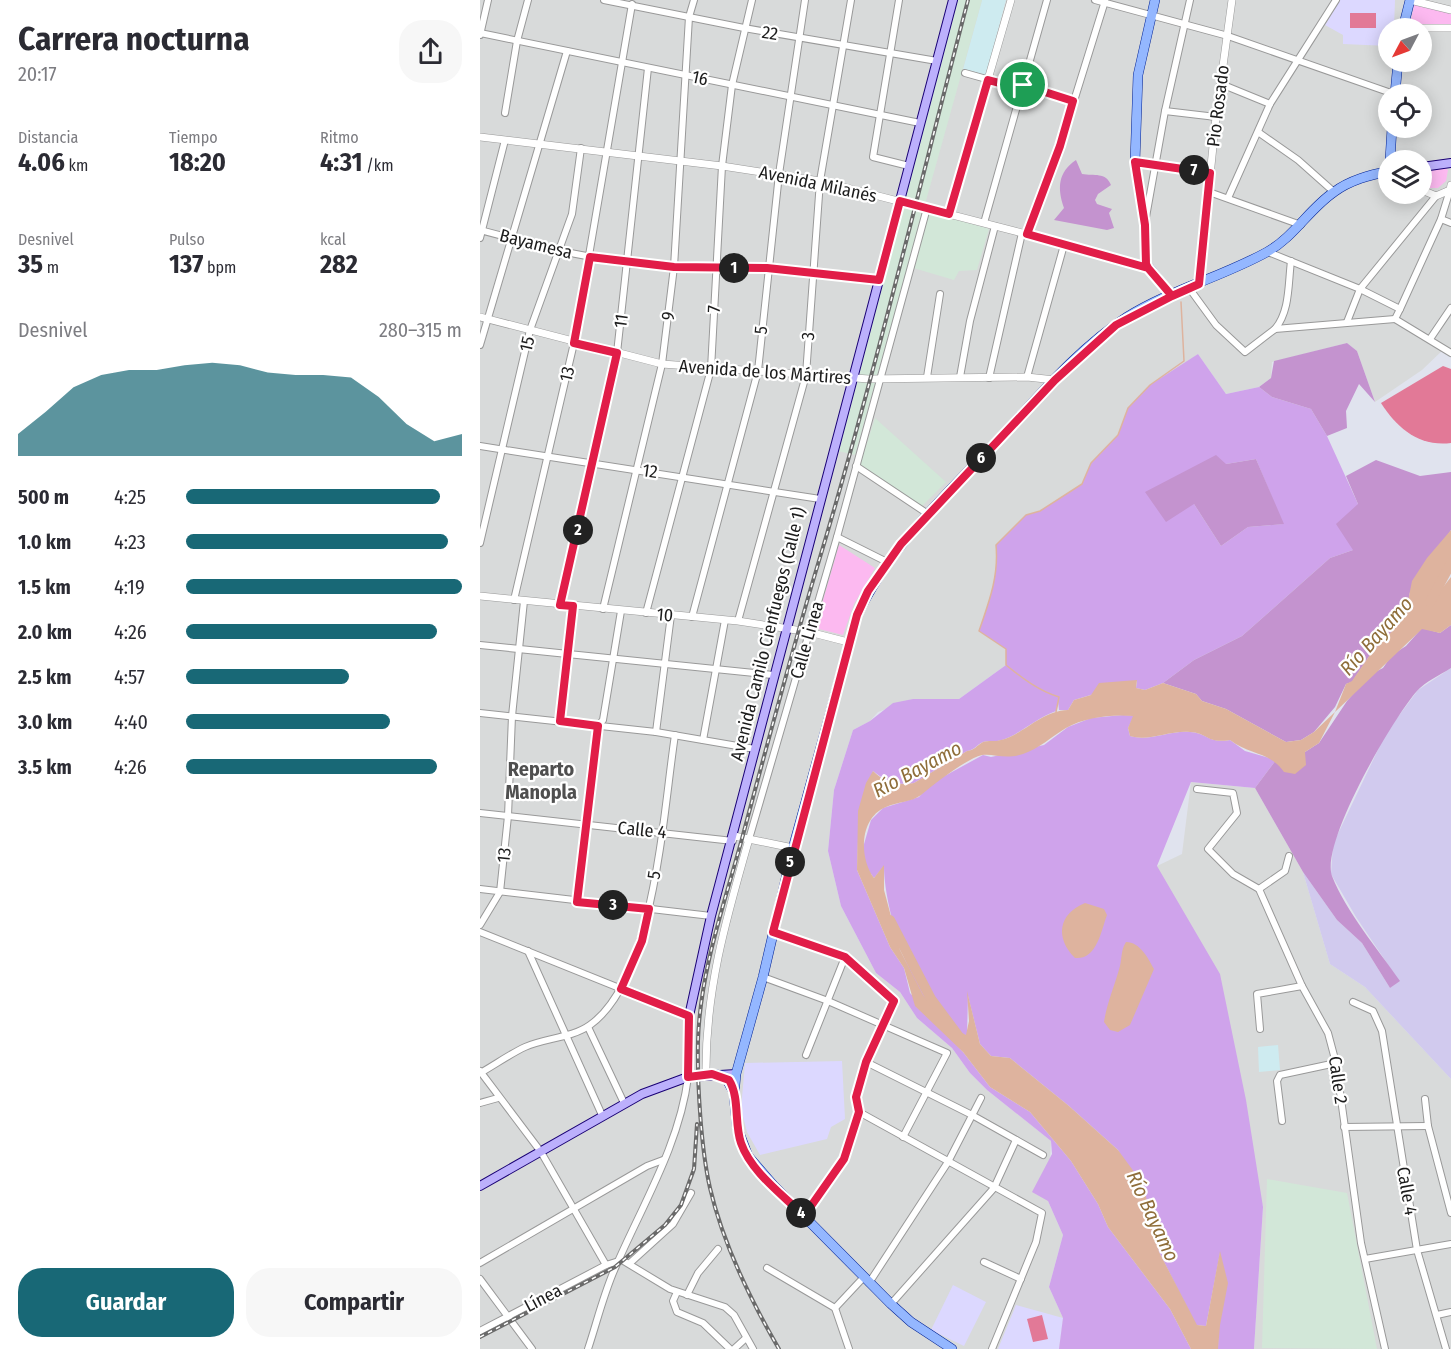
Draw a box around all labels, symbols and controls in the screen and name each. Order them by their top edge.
north arrow [1378,18,1432,72]
map controls [1378,18,1432,204]
text: Carrera nocturna [18,19,250,59]
button: share [399,20,462,83]
street label: 22 [760,21,780,45]
pin [997,59,1048,110]
text: 20:17 [18,62,57,86]
street label: Pio Rosado [1202,64,1234,148]
street label: 16 [690,66,710,90]
icon: arrive [1006,68,1039,101]
button: locate [1378,84,1432,138]
text: Distancia [18,128,78,147]
text: Tiempo [169,128,218,147]
text: Ritmo [320,128,359,147]
text: 4.06 [18,147,65,178]
text: 18:20 [169,147,226,178]
text: 4:31 [320,147,363,178]
button: layers [1378,150,1432,204]
pin: 7 [1179,155,1209,185]
text: km [65,156,88,175]
text: /km [363,156,394,175]
text: 7 [1191,160,1197,179]
street label: Avenida Milanés [757,161,879,207]
street label: Bayamesa [497,224,575,264]
text: Desnivel [18,230,74,249]
text: Pulso [169,230,205,249]
text: kcal [320,230,346,249]
text: 35 [18,249,43,280]
text: 137 [169,249,203,280]
text: 282 [320,249,358,280]
pin: 1 [719,253,749,283]
text: m [43,258,59,277]
text: bpm [203,258,236,277]
text: 1 [731,258,737,277]
street label: 7 [703,305,725,313]
street label: 9 [657,310,679,322]
street label: 11 [609,313,633,329]
text: Desnivel [18,318,88,342]
text: 280–315 m [379,318,462,342]
street label: 5 [750,325,772,335]
street label: 3 [797,331,819,341]
street label: 15 [515,334,539,354]
street label: Avenida de los Mártires [678,355,852,389]
street label: 13 [555,364,579,384]
pin: 6 [966,443,996,473]
text: 6 [977,448,985,467]
street label: 12 [641,459,659,483]
text: 500 m [18,485,69,509]
text: 4:25 [114,485,146,509]
street label: Avenida Camilo Cienfuegos (Calle 1) [726,505,810,763]
pin: 2 [563,515,593,545]
text: 2 [574,520,582,539]
text: 1.0 km [18,530,71,554]
text: 4:23 [114,530,146,554]
text: 1.5 km [18,575,71,599]
text: 4:19 [114,575,145,599]
water label: Río Bayamo [1335,592,1417,680]
street label: Calle Linea [785,598,829,681]
street label: 10 [656,603,674,627]
text: 2.0 km [18,620,72,644]
text: 4:26 [114,620,147,644]
text: 2.5 km [18,665,71,689]
text: 4:57 [114,665,145,689]
text: 3.0 km [18,710,72,734]
text: 4:40 [114,710,148,734]
water label: Río Bayamo [868,736,966,802]
text: 3.5 km [18,755,72,779]
text: 4:26 [114,755,147,779]
district label: Reparto Manopla [505,757,577,804]
street label: Calle 4 [617,817,668,844]
street label: 13 [492,846,516,864]
pin: 5 [775,847,805,877]
text: 5 [786,852,794,871]
street label: 5 [642,869,666,881]
pin: 3 [598,890,628,920]
text: 3 [609,895,617,914]
street label: Calle 2 [1324,1055,1352,1105]
street label: Calle 4 [1392,1165,1422,1217]
water label: Río Bayamo [1122,1167,1184,1265]
pin: 4 [786,1198,816,1228]
text: 4 [797,1203,805,1222]
button: Guardar [18,1268,234,1337]
button: Compartir [246,1268,462,1337]
street label: Línea [520,1279,566,1317]

